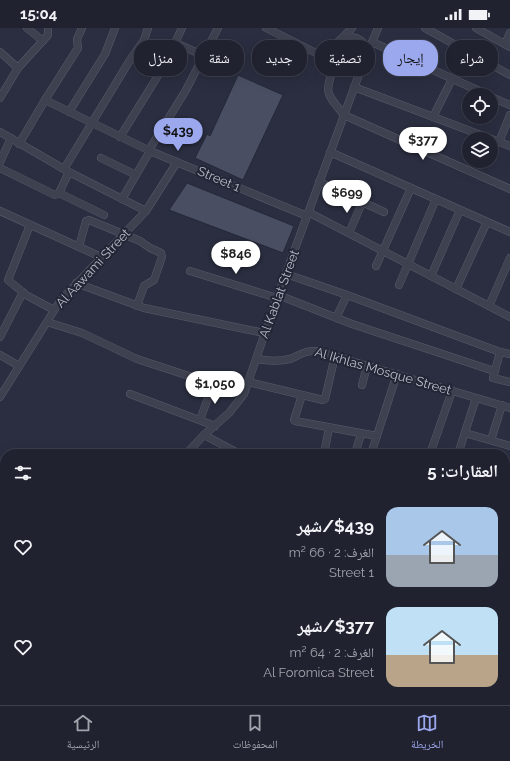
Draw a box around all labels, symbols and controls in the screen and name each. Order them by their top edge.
text: 15:04 [20,5,57,23]
chip: منزل [134,40,187,76]
chip: شقة [195,40,244,76]
chip: جديد [252,40,307,76]
chip: تصفية [315,40,375,76]
chip: إيجار [383,40,438,76]
chip: شراء [446,40,498,76]
map controls [462,88,498,168]
button: locate [462,88,498,124]
pin: $439 [154,118,202,152]
text: $439 [163,123,193,138]
pin: $377 [399,127,447,161]
text: $377 [408,132,438,147]
button: layers [462,132,498,168]
street label: Street 1 [195,163,243,195]
pin: $699 [323,180,371,214]
text: $699 [331,185,363,200]
street label: Al Aawami Street [53,225,134,310]
pin: $846 [212,241,260,275]
text: $846 [220,246,252,261]
street label: Al Kablat Street [256,247,302,340]
street label: Al Ikhlas Mosque Street [313,344,454,398]
pin: $1,050 [182,371,248,405]
text: $1,050 [195,376,235,391]
text: العقارات: 5 [427,461,498,481]
icon: filters [12,462,34,484]
text: $439/شهر [297,516,374,536]
icon: home [418,523,466,571]
icon: heart [12,536,34,558]
text: الغرف: 2 · 66 m² [289,545,374,560]
text: Street 1 [329,565,374,580]
text: $377/شهر [297,616,374,636]
icon: home [418,623,466,671]
icon: heart [12,636,34,658]
text: الغرف: 2 · 64 m² [290,645,374,660]
text: Al Foromica Street [263,665,374,680]
tab: الرئيسية [67,712,99,755]
tab: المحفوظات [233,712,278,755]
tab: الخريطة [411,712,443,755]

